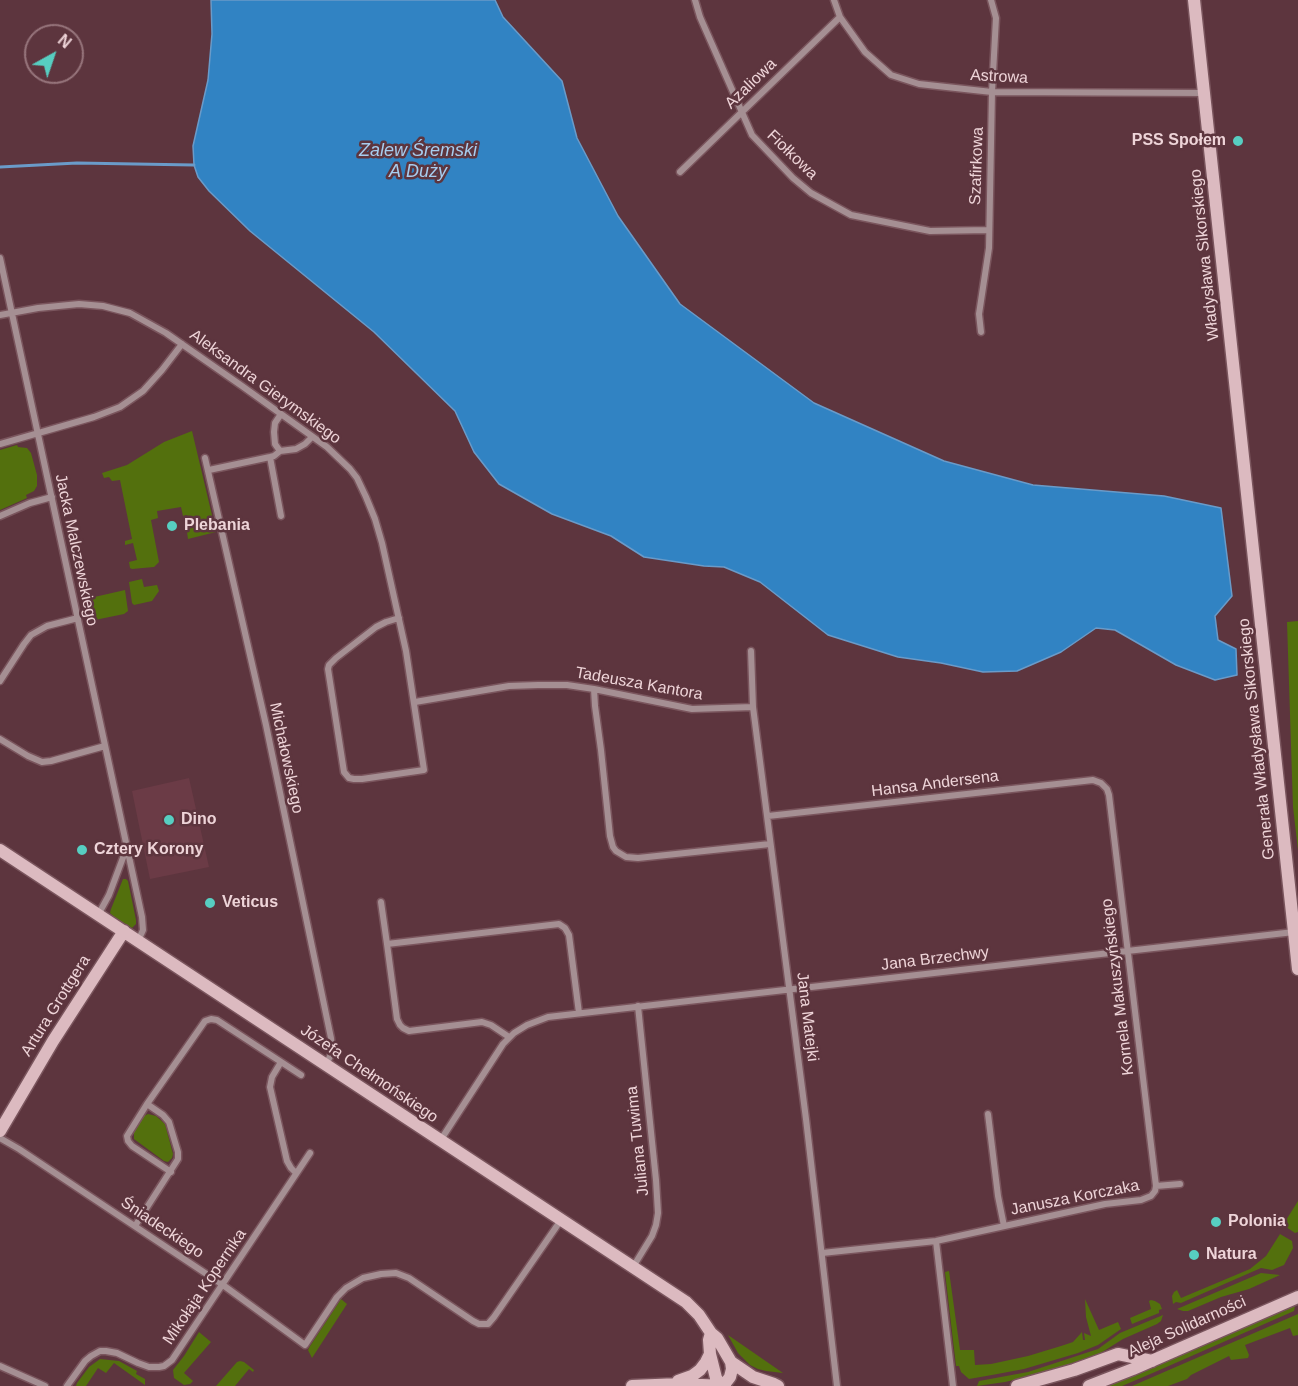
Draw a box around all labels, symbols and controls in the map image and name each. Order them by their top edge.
north arrow [24,24,84,84]
text: N [55,31,74,52]
street label: Azaliowa [721,55,781,113]
street label: Astrowa [970,66,1028,88]
street label: Fiołkowa [763,126,821,184]
street label: Szafirkowa [966,127,988,205]
place label: PSS Społem [1132,131,1226,151]
marker: PSS Społem [1231,134,1245,148]
water label: Zalew Śremski A Duży [359,140,477,182]
street label: Władysława Sikorskiego [1186,168,1224,342]
street label: Aleksandra Gierymskiego [186,326,344,448]
street label: Jacka Malczewskiego [51,472,101,628]
place label: Plebania [184,516,250,536]
marker: Plebania [165,519,179,533]
street label: Generała Władysława Sikorskiego [1235,617,1279,861]
street label: Tadeusza Kantora [574,663,704,705]
street label: Michałowskiego [265,701,307,815]
street label: Hansa Andersena [870,767,1000,801]
place label: Dino [181,810,217,830]
marker: Dino [162,813,176,827]
place label: Cztery Korony [94,840,203,860]
marker: Cztery Korony [75,843,89,857]
place label: Veticus [222,893,278,913]
marker: Veticus [203,896,217,910]
street label: Kornela Makuszyńskiego [1098,898,1138,1076]
street label: Jana Brzechwy [880,943,990,975]
street label: Artura Grottgera [17,952,95,1060]
street label: Jana Matejki [792,971,822,1063]
street label: Józefa Chełmońskiego [297,1021,441,1127]
street label: Juliana Tuwima [623,1085,653,1197]
street label: Janusza Korczaka [1009,1176,1141,1220]
street label: Śniadeckiego [117,1193,207,1263]
place label: Polonia [1228,1212,1286,1232]
marker: Polonia [1209,1215,1223,1229]
street label: Mikołaja Kopernika [159,1226,251,1348]
place label: Natura [1206,1245,1257,1265]
marker: Natura [1187,1248,1201,1262]
street label: Aleja Solidarności [1125,1292,1249,1362]

